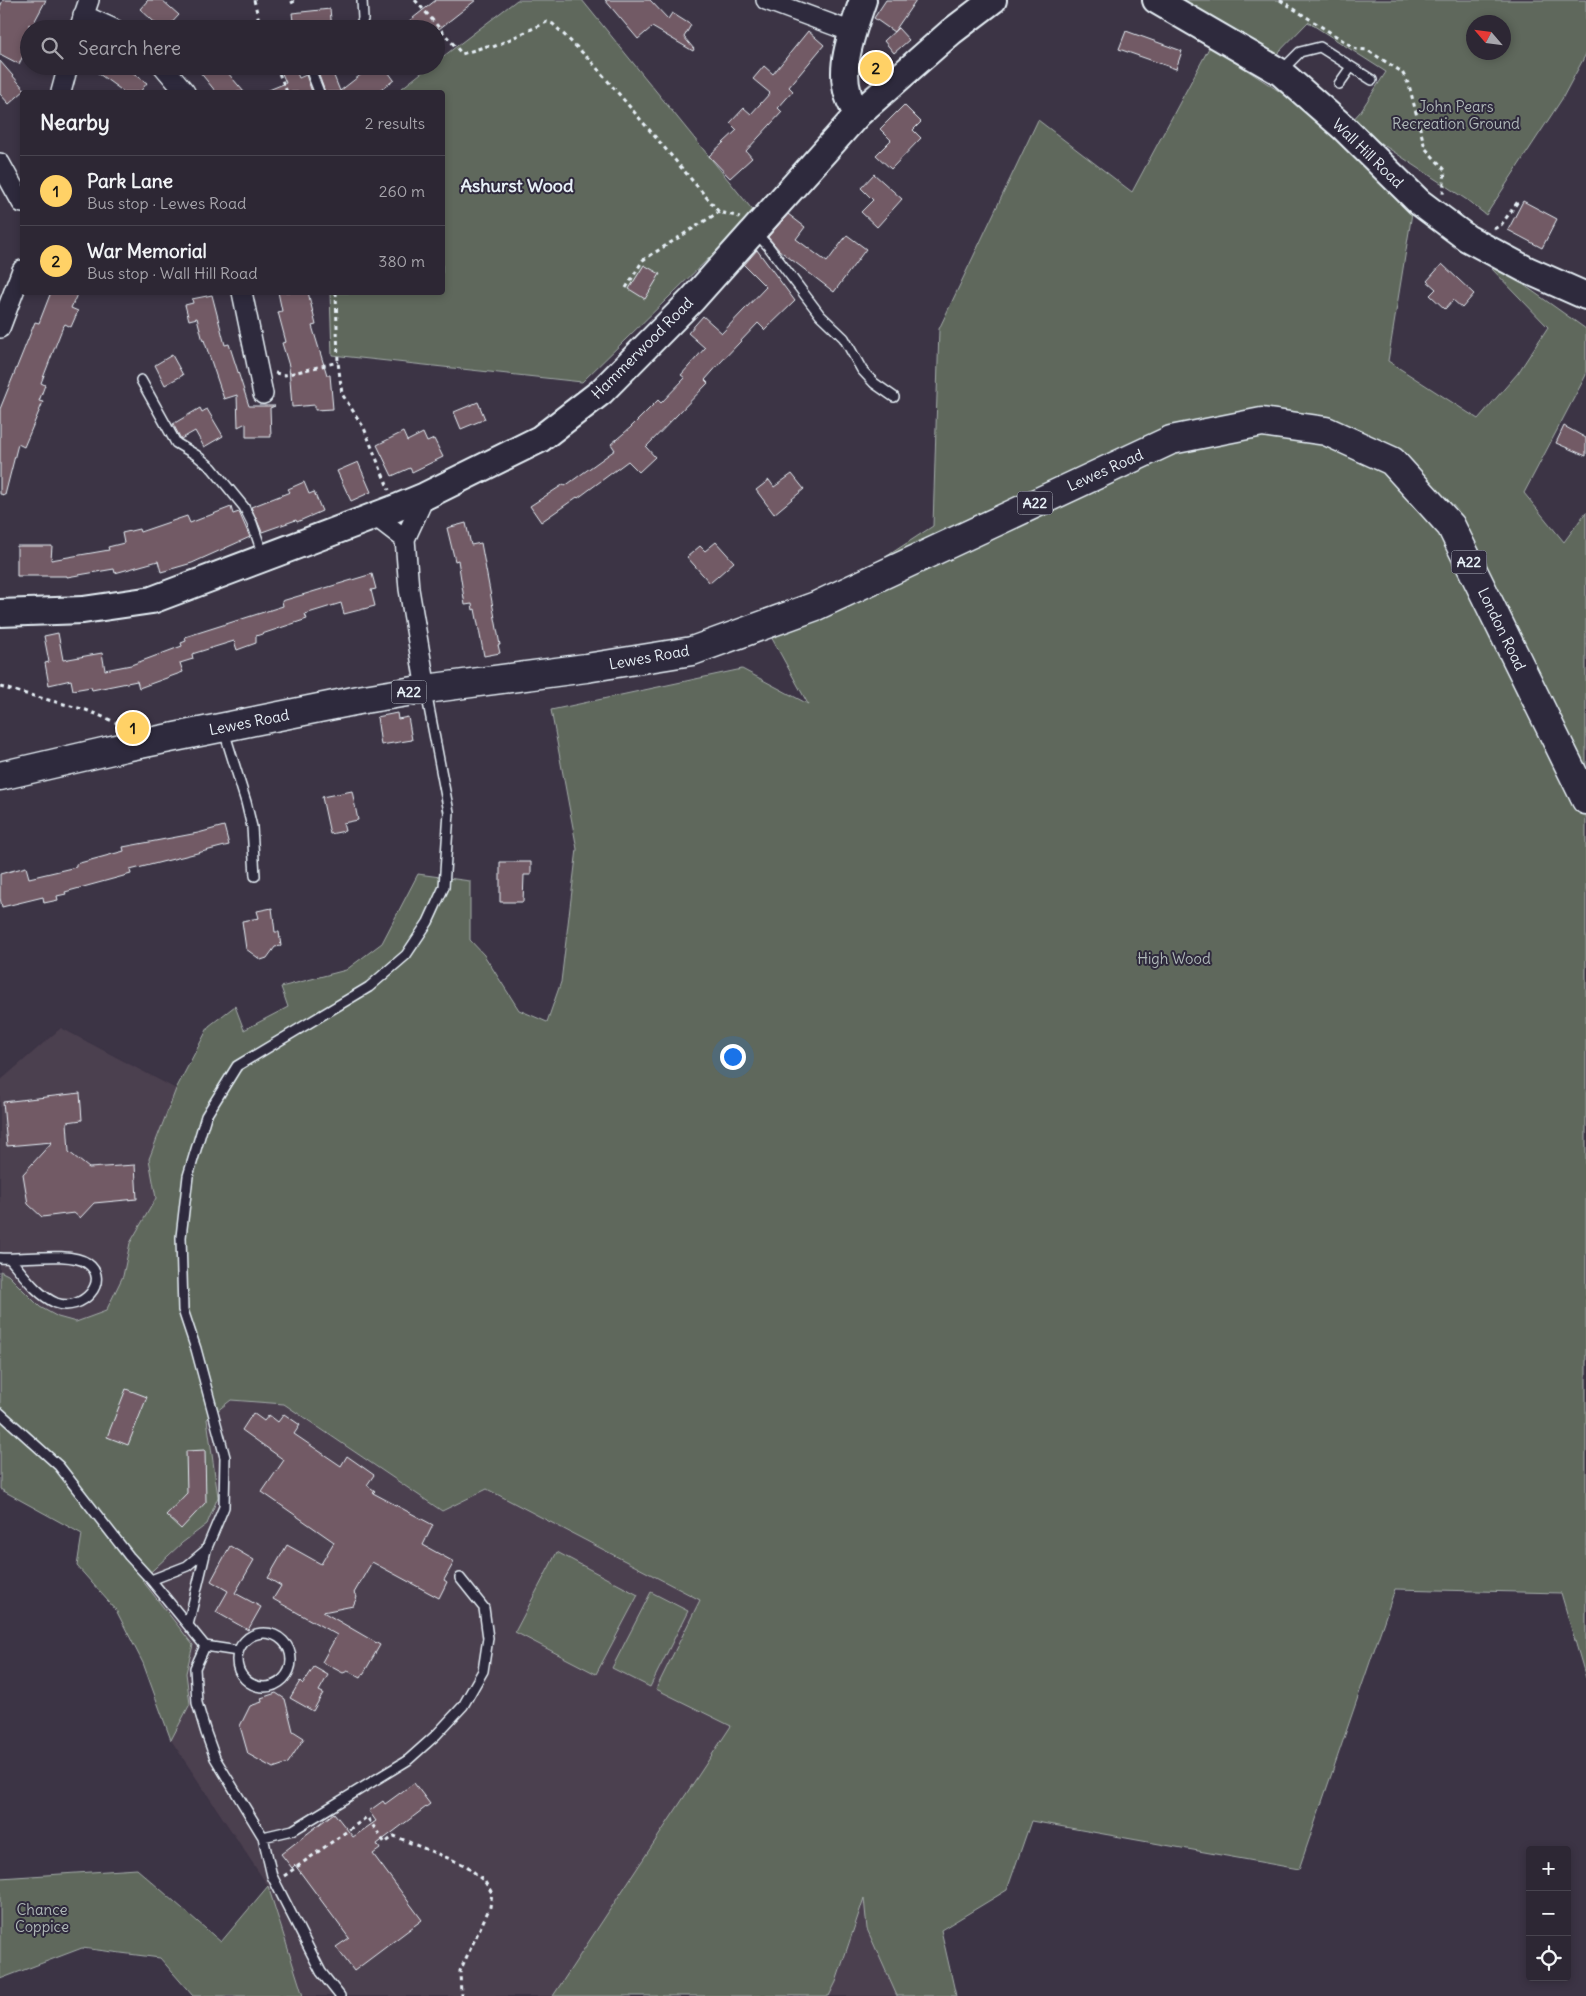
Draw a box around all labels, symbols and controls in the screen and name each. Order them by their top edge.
north arrow [1466,15,1511,60]
search box [20,20,445,75]
icon: search [38,34,66,62]
text: Search here [78,36,181,60]
pin: 2 [860,49,892,87]
park label: John Pears Recreation Ground [1392,97,1520,133]
text: Nearby [40,109,110,136]
text: 2 results [365,113,425,133]
street label: Wall Hill Road [1328,114,1408,192]
text: Park Lane [87,169,173,193]
district label: Ashurst Wood [461,174,574,197]
text: 1 [53,181,59,201]
text: 260 m [379,181,425,201]
text: Bus stop · Lewes Road [87,193,247,213]
text: War Memorial [87,239,207,263]
text: 2 [52,251,60,271]
text: 380 m [378,251,425,271]
text: Bus stop · Wall Hill Road [87,263,258,283]
street label: Hammerwood Road [587,293,697,403]
street label: Lewes Road [1064,445,1146,495]
road number: A22 [1018,492,1052,514]
road number: A22 [1452,550,1486,574]
street label: London Road [1474,584,1530,674]
street label: Lewes Road [607,641,691,673]
road number: A22 [392,680,426,704]
street label: Lewes Road [207,705,291,739]
pin: 1 [117,709,149,747]
park label: High Wood [1137,949,1211,968]
your location [720,1044,746,1070]
map controls [1526,1846,1571,1981]
button: + [1526,1846,1571,1891]
button: − [1526,1891,1571,1936]
park label: Chance Coppice [15,1900,69,1936]
button: locate [1526,1936,1571,1981]

